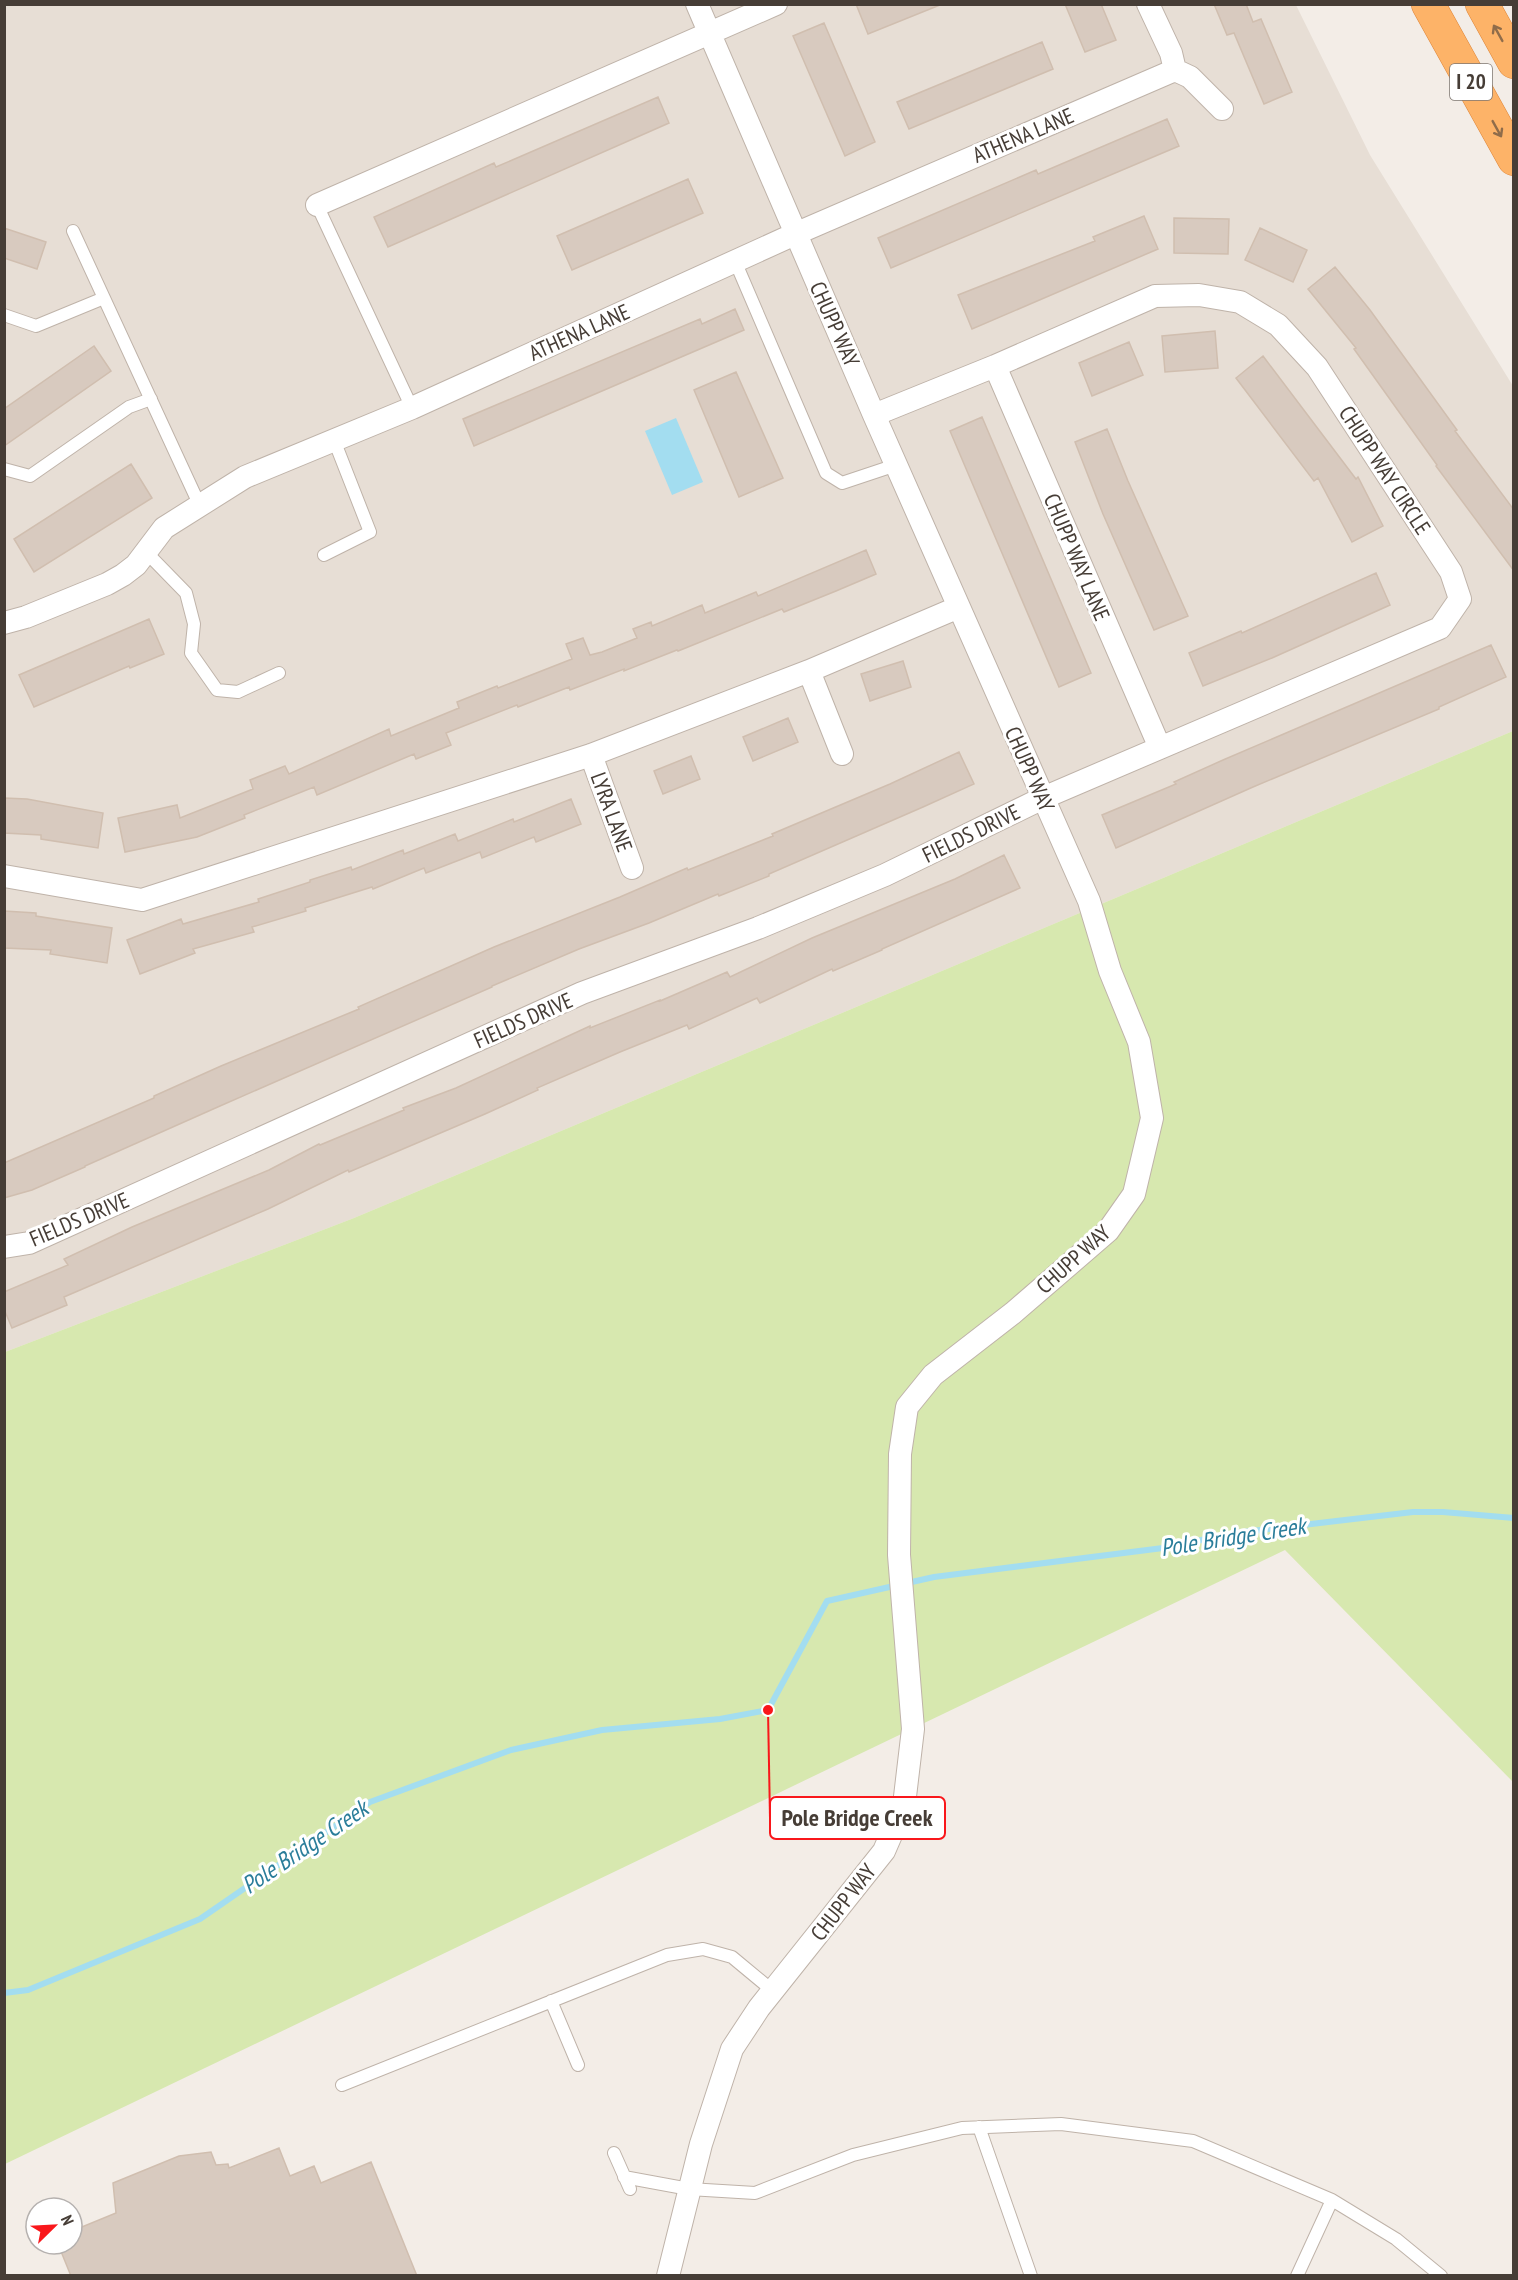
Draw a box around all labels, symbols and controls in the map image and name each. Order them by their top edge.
one-way arrow [1492,25,1503,43]
road number: I 20 [1450,64,1492,100]
street label: ATHENA LANE [968,101,1078,169]
one-way arrow [1491,120,1503,137]
street label: CHUPP WAY [804,277,866,371]
street label: ATHENA LANE [524,297,634,367]
street label: CHUPP WAY CIRCLE [1333,400,1437,540]
street label: CHUPP WAY LANE [1038,489,1116,625]
street label: CHUPP WAY [999,722,1061,816]
street label: LYRA LANE [585,768,639,856]
street label: FIELDS DRIVE [918,797,1024,869]
street label: FIELDS DRIVE [469,986,577,1054]
street label: FIELDS DRIVE [25,1186,133,1252]
street label: CHUPP WAY [1030,1218,1116,1300]
water label: Pole Bridge Creek [1158,1509,1310,1563]
water label: Pole Bridge Creek [235,1791,376,1900]
callout: Pole Bridge Creek [770,1797,945,1839]
text: Pole Bridge Creek [781,1802,933,1833]
street label: CHUPP WAY [804,1858,882,1946]
north arrow [24,2196,84,2256]
text: N [57,2212,79,2228]

